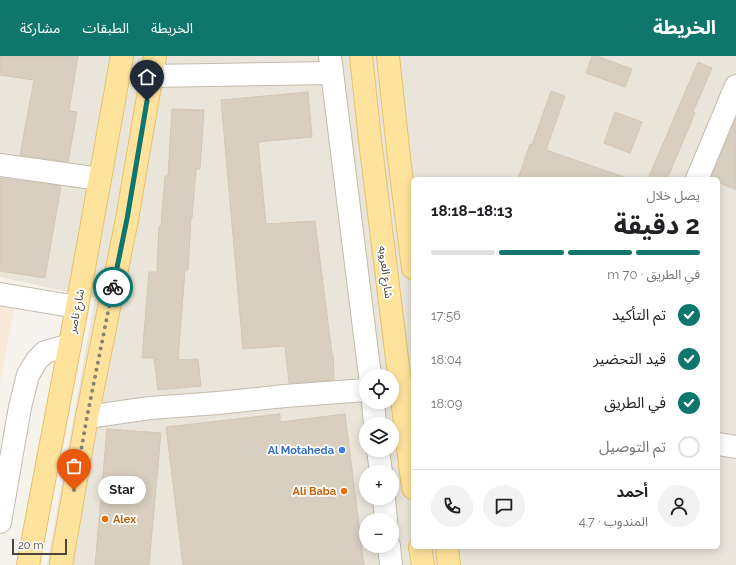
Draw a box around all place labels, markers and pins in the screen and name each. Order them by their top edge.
pin [130,60,164,101]
place label: Al Motaheda [268,444,334,457]
marker: Al Motaheda [337,445,347,455]
pin [57,449,91,490]
callout: Star [98,476,146,504]
place label: Ali Baba [293,485,336,498]
marker: Ali Baba [339,486,349,496]
place label: Alex [113,513,136,526]
marker: Alex [100,514,110,524]

